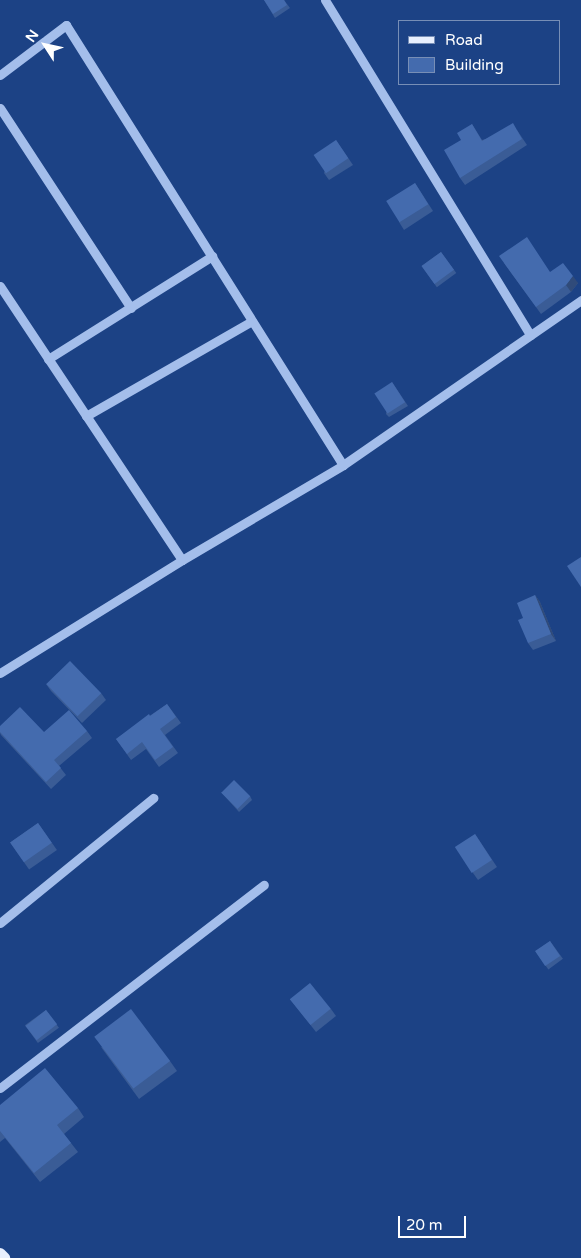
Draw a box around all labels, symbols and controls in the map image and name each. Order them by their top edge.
north arrow [20,20,70,70]
legend [398,20,561,85]
text: N [22,27,42,46]
text: Road [445,31,483,49]
text: Building [445,56,504,74]
scale bar [401,1206,468,1238]
text: 20 m [406,1216,443,1234]

